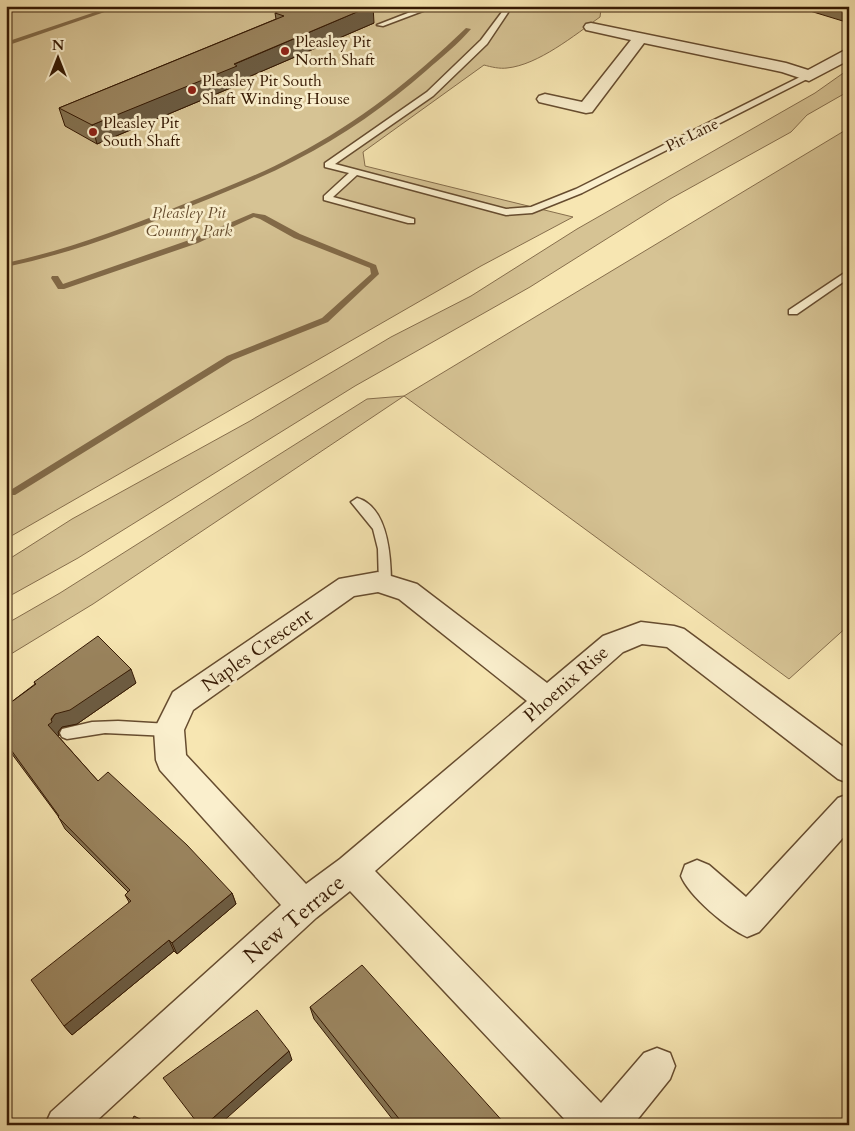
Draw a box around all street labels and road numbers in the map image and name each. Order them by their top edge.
street label: Pit Lane [662,113,722,157]
street label: Naples Crescent [196,602,318,698]
street label: Phoenix Rise [518,640,614,728]
street label: New Terrace [237,868,351,970]

